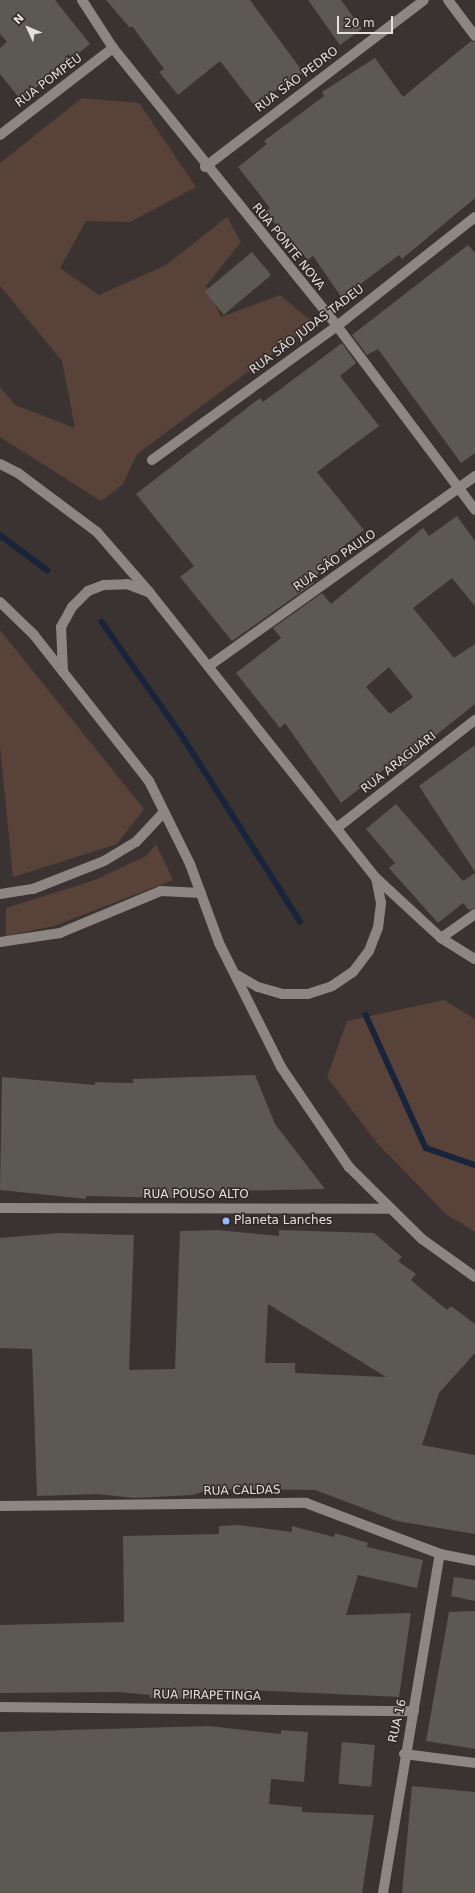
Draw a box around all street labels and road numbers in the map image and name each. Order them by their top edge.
street label: RUA SÃO PEDRO [253,44,341,116]
street label: RUA POMPÉU [13,51,85,111]
street label: RUA PONTE NOVA [249,201,327,293]
street label: RUA SÃO JUDAS TADEU [247,282,367,378]
street label: RUA SÃO PAULO [291,527,379,595]
street label: RUA ARAGUARI [359,729,439,797]
street label: RUA POUSO ALTO [143,1188,249,1202]
street label: RUA CALDAS [203,1483,281,1499]
street label: RUA PIRAPETINGA [153,1688,261,1704]
street label: RUA 16 [386,1698,410,1744]

